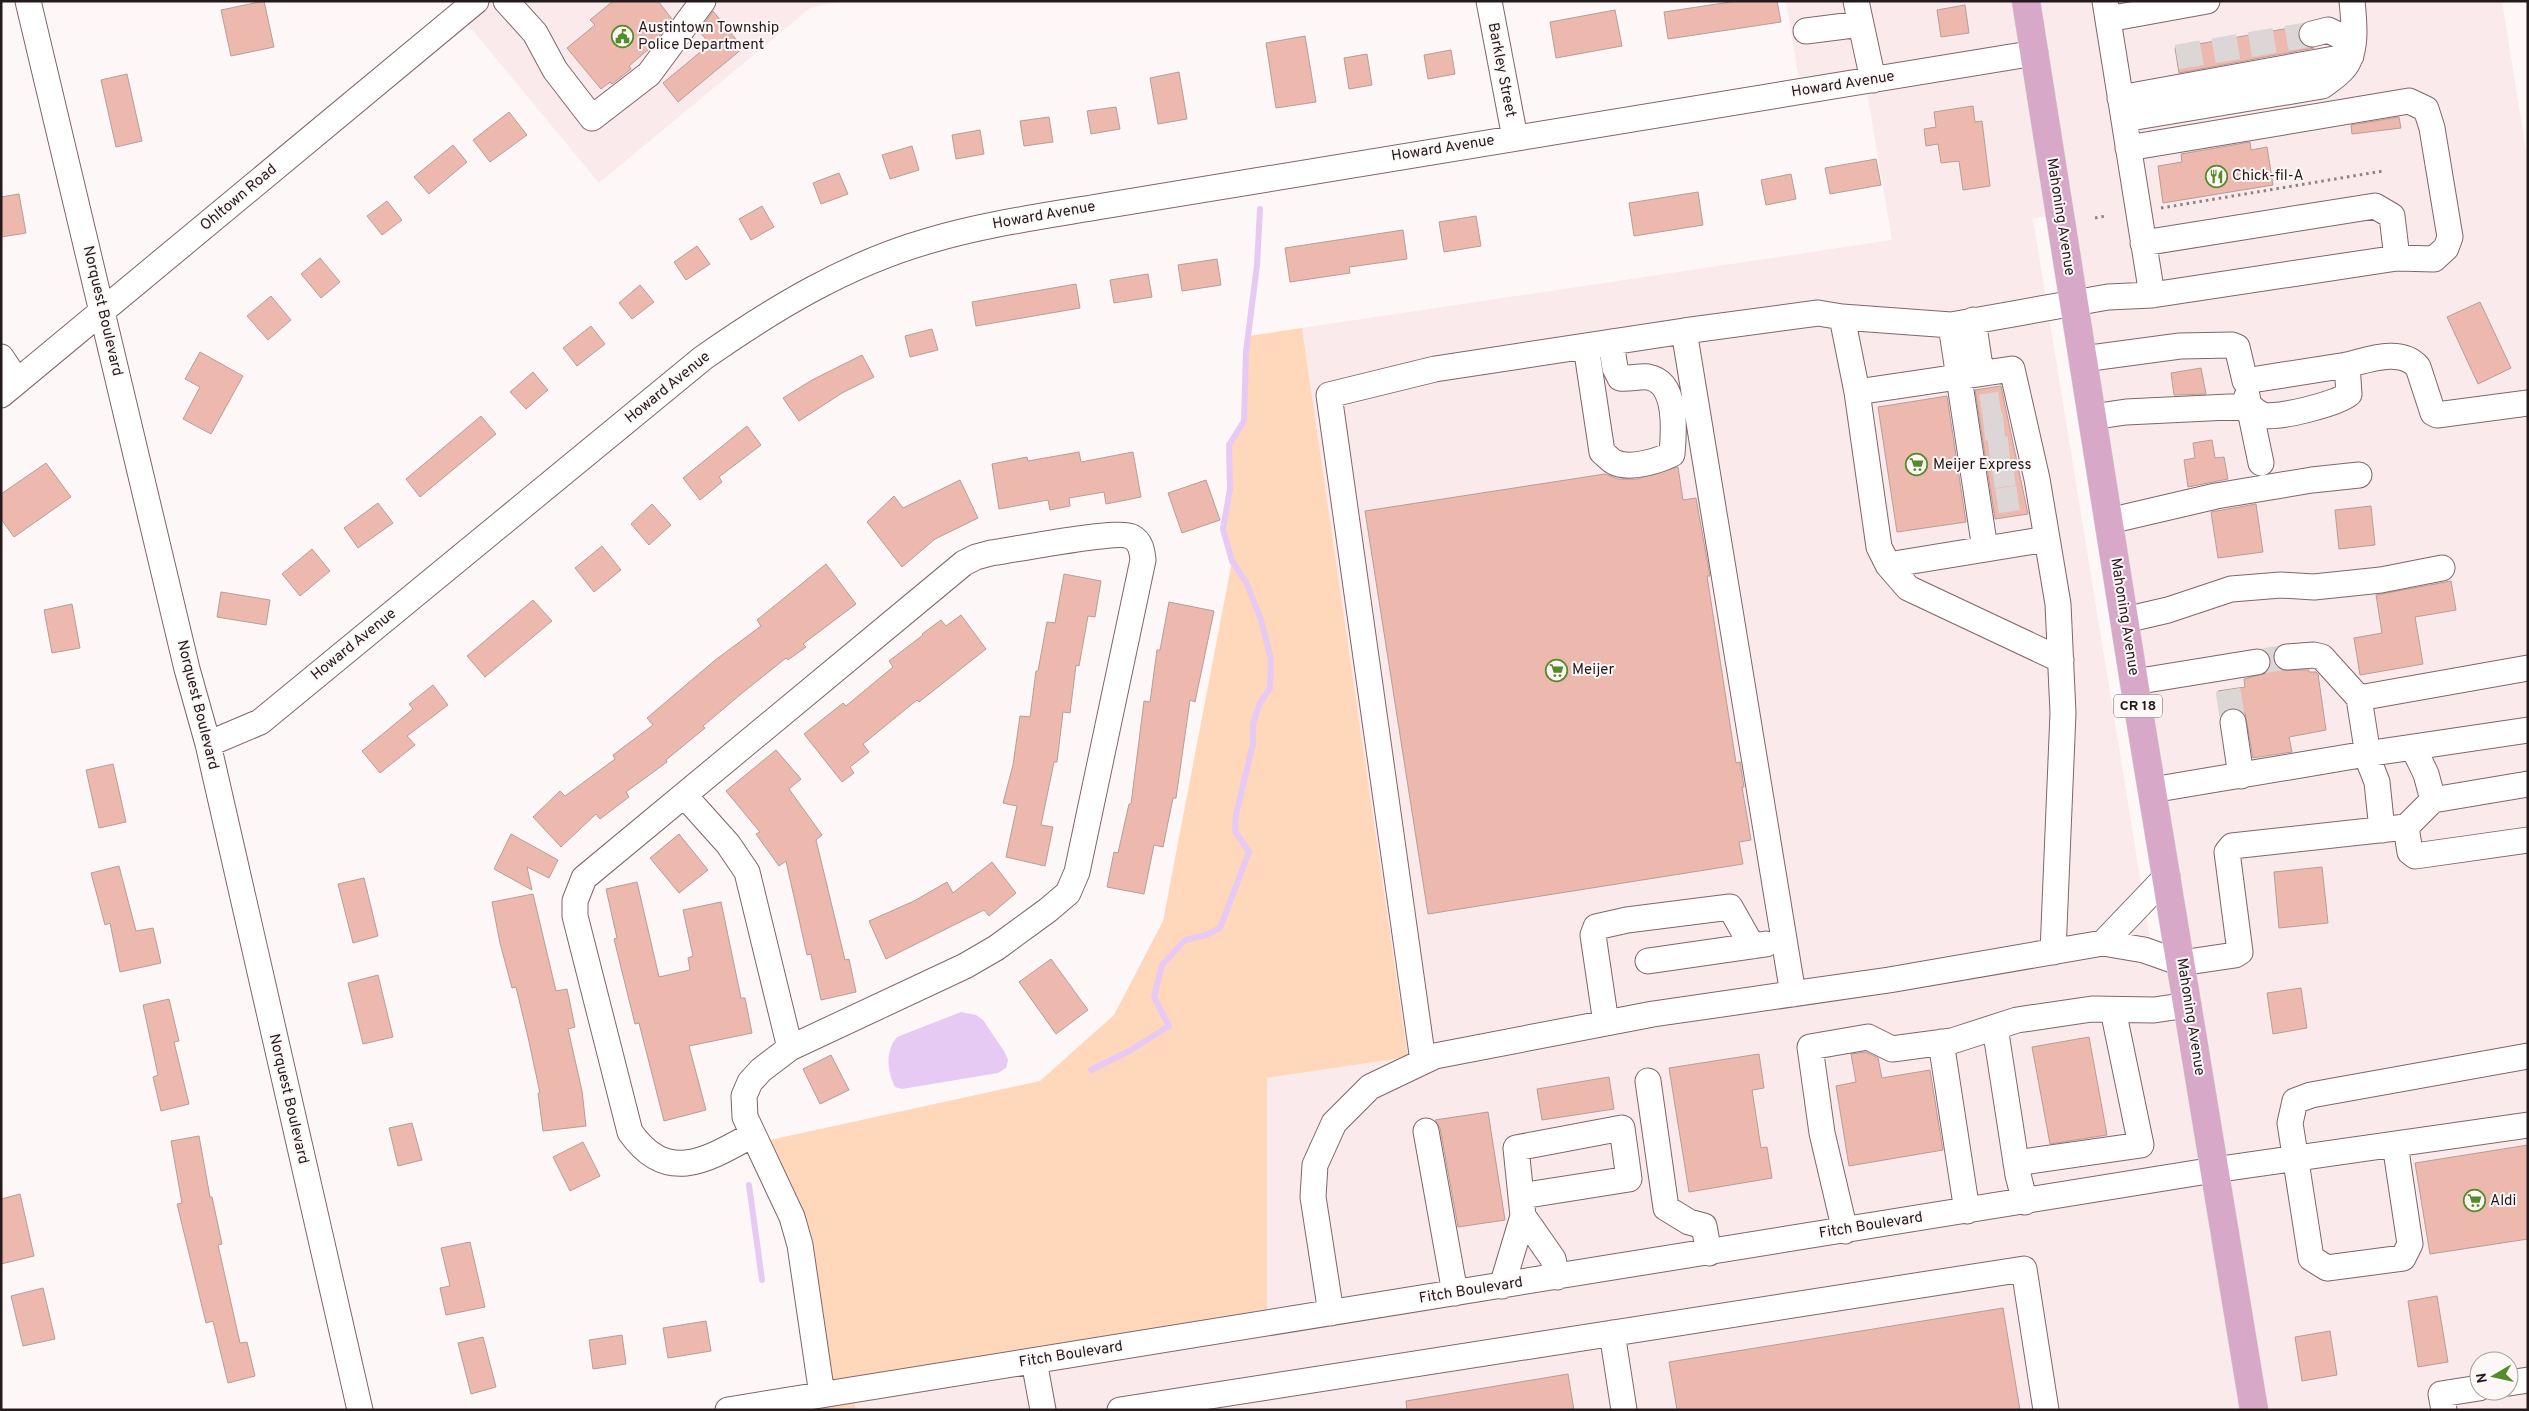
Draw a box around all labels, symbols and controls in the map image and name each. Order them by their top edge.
place label: Austintown Township Police Department [638,19,779,55]
street label: Barkley Street [1482,21,1520,119]
public building icon: Austintown Township Police Department [610,25,634,49]
street label: Howard Avenue [1790,67,1896,103]
street label: Howard Avenue [1390,131,1496,167]
street label: Mahoning Avenue [2041,157,2079,277]
street label: Ohltown Road [197,160,281,236]
restaurant icon: Chick-fil-A [2204,164,2228,188]
place label: Chick-fil-A [2232,167,2304,186]
street label: Howard Avenue [991,198,1097,234]
street label: Norquest Boulevard [78,244,126,378]
street label: Howard Avenue [621,348,715,428]
supermarket icon: Meijer Express [1905,453,1929,477]
place label: Meijer Express [1933,456,2032,475]
street label: Mahoning Avenue [2105,557,2143,677]
street label: Howard Avenue [307,605,401,685]
street label: Norquest Boulevard [172,638,222,772]
supermarket icon: Meijer [1544,658,1568,682]
place label: Meijer [1572,661,1614,680]
road number: CR 18 [2114,694,2162,718]
street label: Mahoning Avenue [2171,957,2209,1077]
street label: Norquest Boulevard [264,1032,312,1166]
supermarket icon: Aldi [2462,1189,2486,1213]
place label: Aldi [2490,1192,2516,1211]
street label: Fitch Boulevard [1818,1208,1924,1244]
street label: Fitch Boulevard [1418,1273,1524,1309]
street label: Fitch Boulevard [1018,1337,1124,1373]
north arrow [2469,1351,2519,1401]
text: N [2473,1371,2492,1384]

